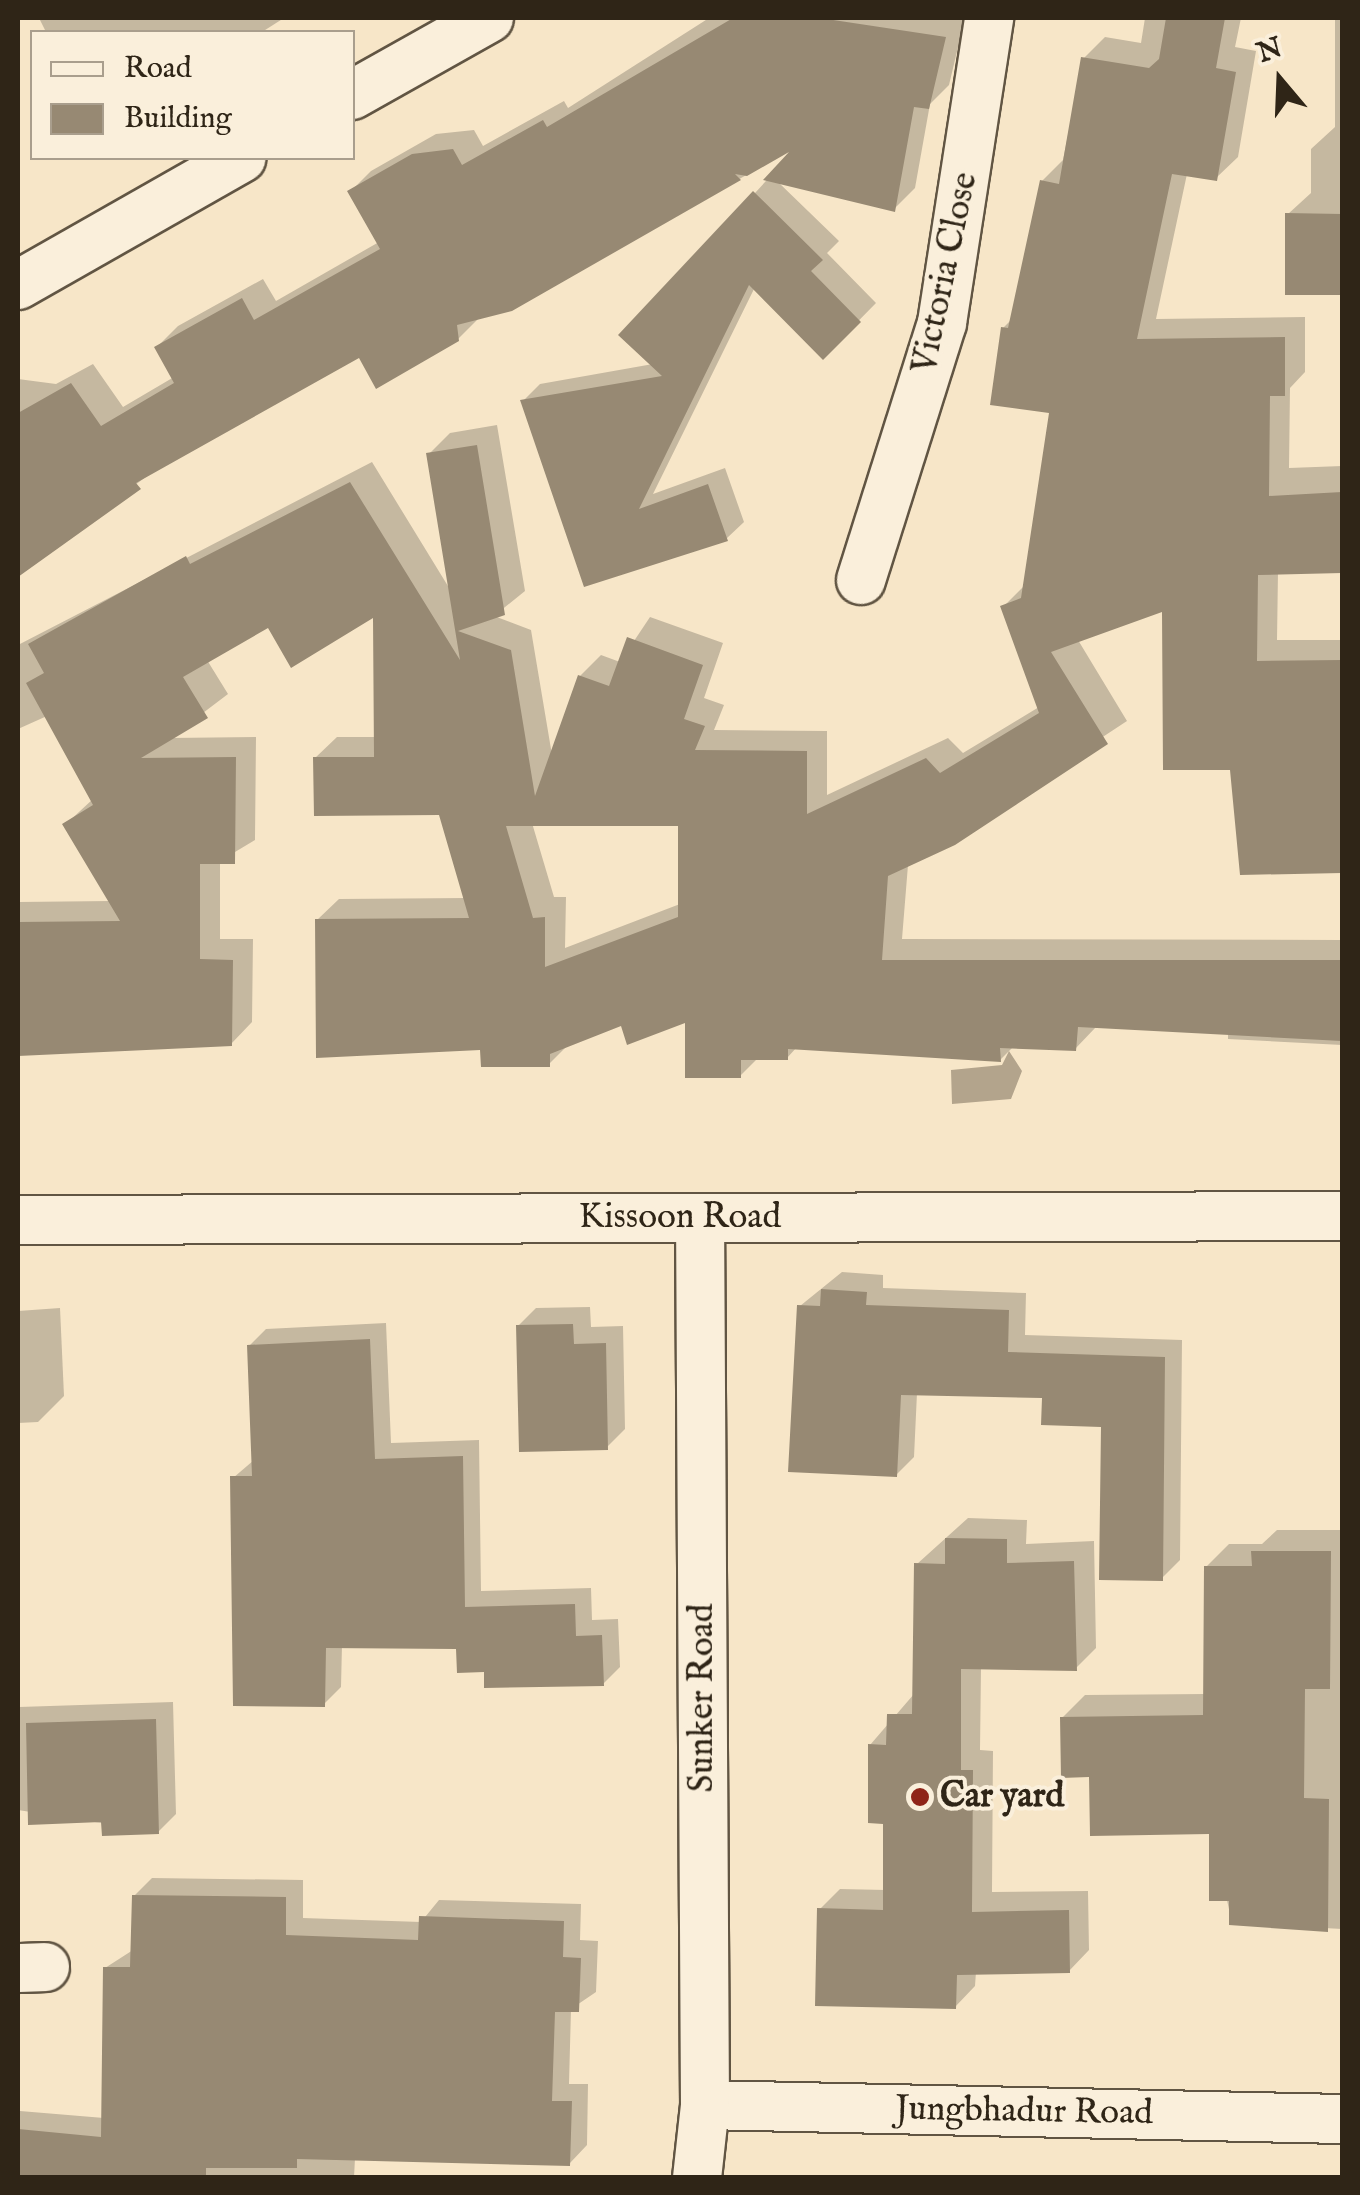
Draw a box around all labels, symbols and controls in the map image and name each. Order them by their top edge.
legend [30,30,355,160]
north arrow [1230,30,1330,130]
text: N [1253,31,1287,72]
text: Road [124,50,192,88]
text: Building [124,100,232,138]
street label: Victoria Close [904,169,988,377]
street label: Kissoon Road [579,1197,781,1239]
street label: Sunker Road [682,1604,724,1792]
place label: Car yard [940,1776,1064,1818]
marker: Car yard [909,1786,931,1808]
street label: Jungbhadur Road [895,2089,1153,2135]

